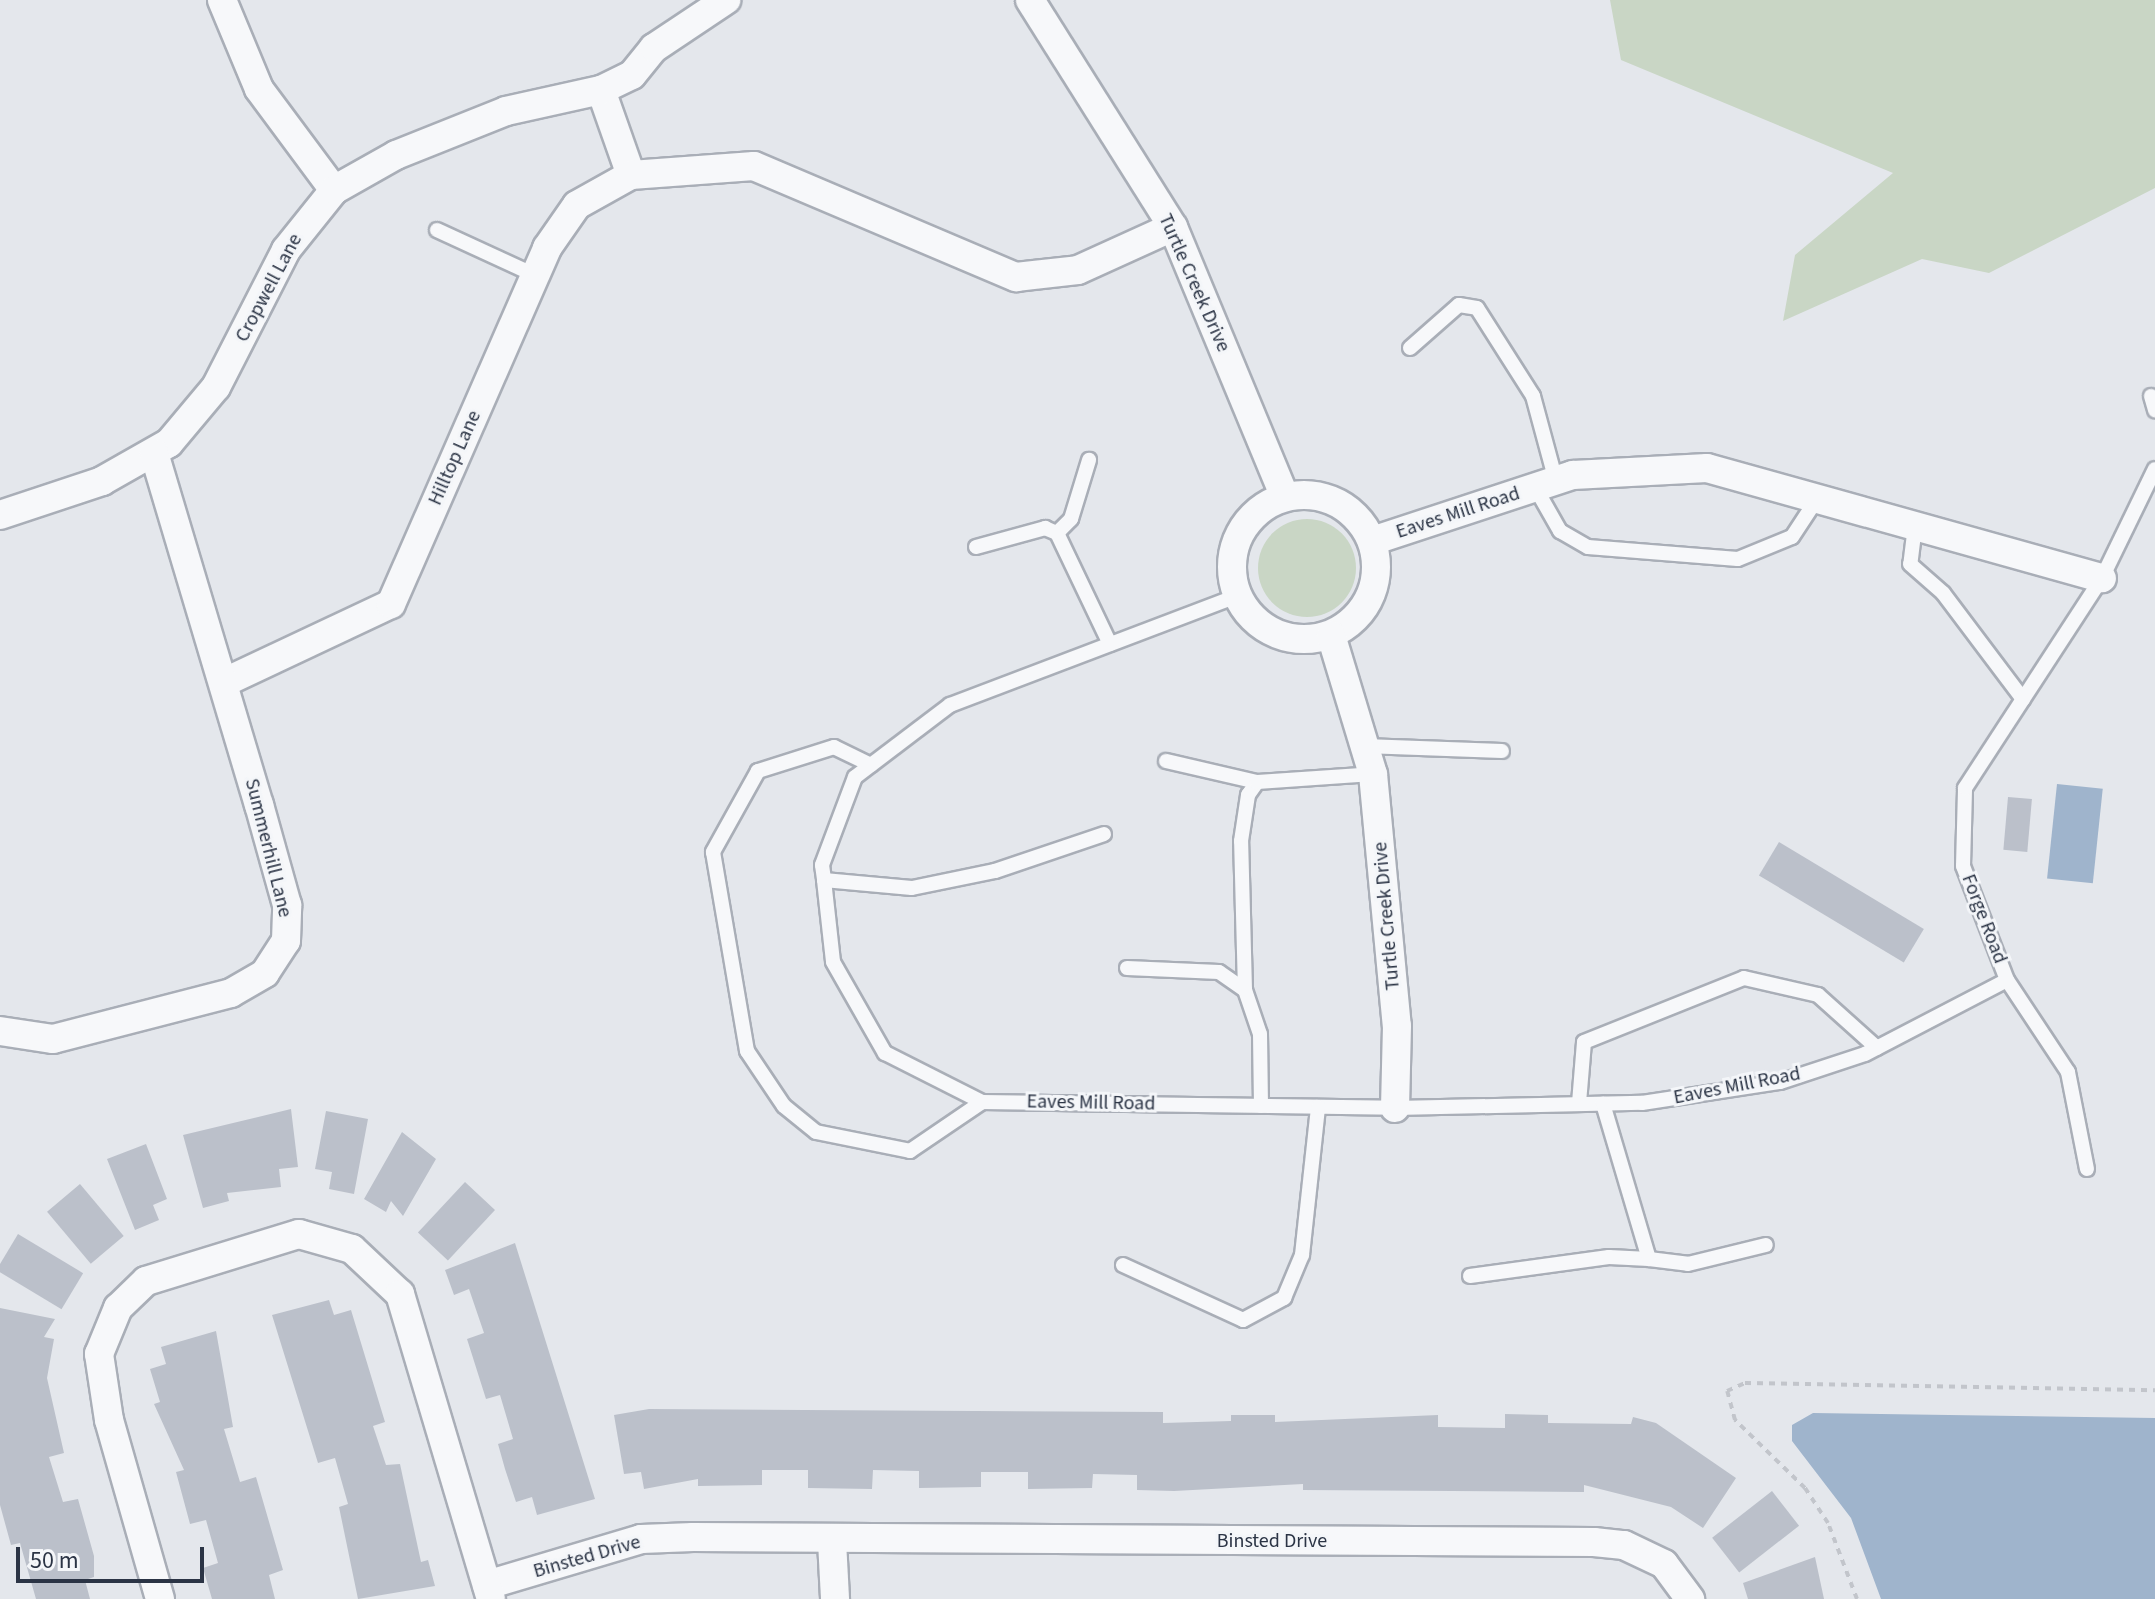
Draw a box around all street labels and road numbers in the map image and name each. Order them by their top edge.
street label: Turtle Creek Drive [1153,210,1235,356]
street label: Cropwell Lane [230,230,308,346]
street label: Hilltop Lane [423,407,487,509]
street label: Eaves Mill Road [1393,482,1523,544]
street label: Summerhill Lane [239,776,297,920]
street label: Turtle Creek Drive [1369,841,1405,991]
street label: Forge Road [1956,871,2012,967]
street label: Eaves Mill Road [1672,1062,1802,1110]
street label: Eaves Mill Road [1026,1090,1156,1116]
street label: Binsted Drive [1217,1529,1327,1553]
street label: Binsted Drive [531,1530,643,1584]

